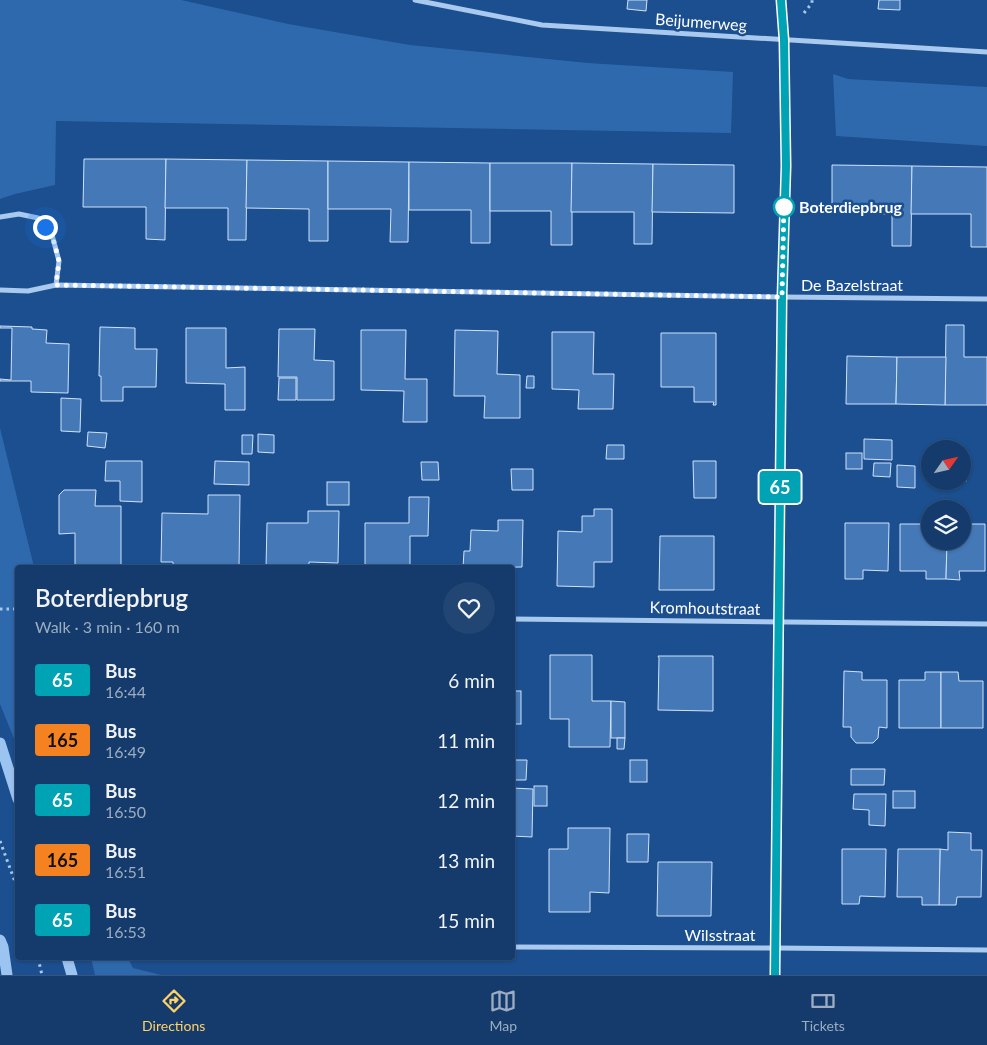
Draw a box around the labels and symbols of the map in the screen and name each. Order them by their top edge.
street label: Beijumerweg [655,9,748,34]
marker: Boterdiepbrug [773,196,795,218]
place label: Boterdiepbrug [799,197,902,216]
your location [33,215,58,240]
street label: De Bazelstraat [801,275,903,294]
north arrow [921,440,971,490]
line badge: 65 [758,471,802,503]
street label: Kromhoutstraat [649,597,761,618]
street label: Wilsstraat [685,925,756,944]

